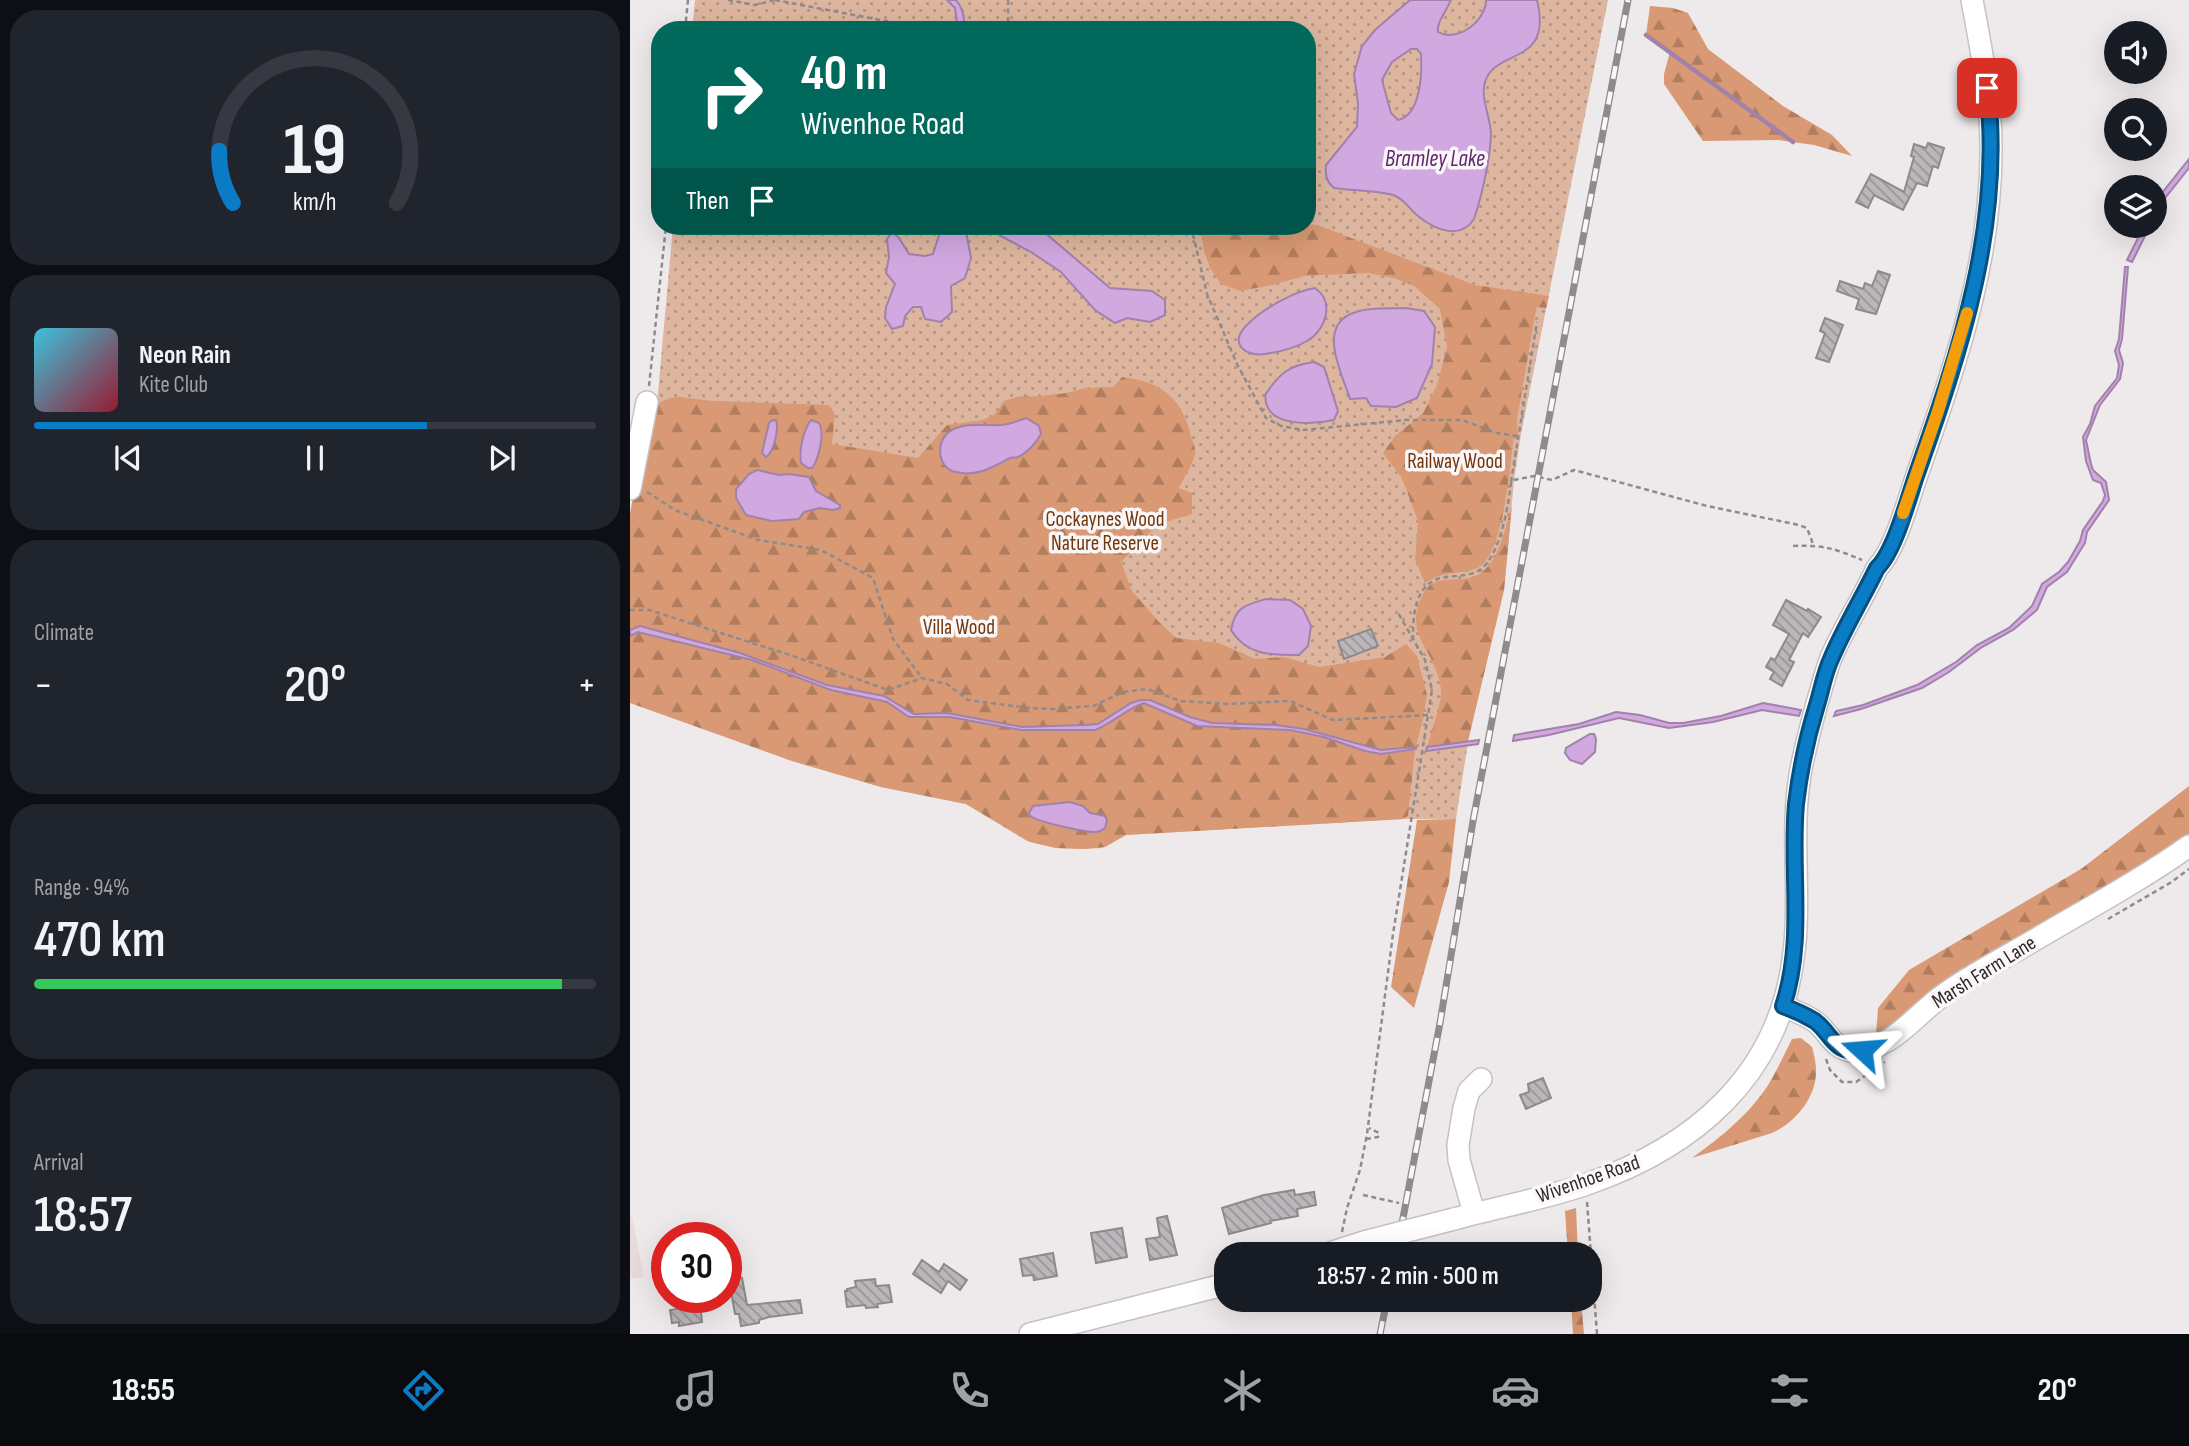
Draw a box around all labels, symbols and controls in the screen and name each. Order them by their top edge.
map controls [2104,21,2167,238]
button: sound [2104,21,2167,84]
text: 40 m [801,45,887,104]
icon: right [686,49,777,140]
pin [1957,58,2017,118]
icon: arrive [1968,69,2006,107]
button: search [2104,98,2167,161]
text: Wivenhoe Road [801,105,965,144]
text: 19 [283,108,347,196]
water label: Bramley Lake [1385,145,1485,173]
button: layers [2104,175,2167,238]
icon: arrive [743,182,781,220]
text: Then [686,186,729,217]
text: km/h [293,187,337,218]
text: Neon Rain [139,340,231,371]
text: Kite Club [139,371,208,399]
icon: previous [109,439,147,477]
icon: pause [296,439,334,477]
icon: next [483,439,521,477]
park label: Railway Wood [1407,449,1503,474]
park label: Cockaynes Wood Nature Reserve [1046,507,1165,556]
park label: Villa Wood [923,615,995,640]
text: Climate [34,619,94,647]
text: 20° [284,654,346,717]
text: − [34,663,53,708]
text: + [577,663,596,708]
text: Range · 94% [34,874,130,902]
text: 470 km [34,909,166,972]
street label: Marsh Farm Lane [1927,930,2041,1014]
position arrow [1825,1013,1899,1087]
text: Arrival [34,1149,83,1177]
street label: Wivenhoe Road [1533,1150,1643,1208]
text: 18:57 [34,1184,132,1247]
speed limit sign: 30 [651,1222,742,1313]
text: 18:57 · 2 min · 500 m [1317,1261,1499,1292]
icon: directions [399,1366,448,1415]
icon: music [672,1366,721,1415]
icon: phone [945,1366,994,1415]
icon: climate [1218,1366,1267,1415]
icon: car [1491,1366,1540,1415]
icon: filters [1765,1366,1814,1415]
text: 18:55 [112,1371,175,1410]
text: 20° [2038,1371,2077,1410]

